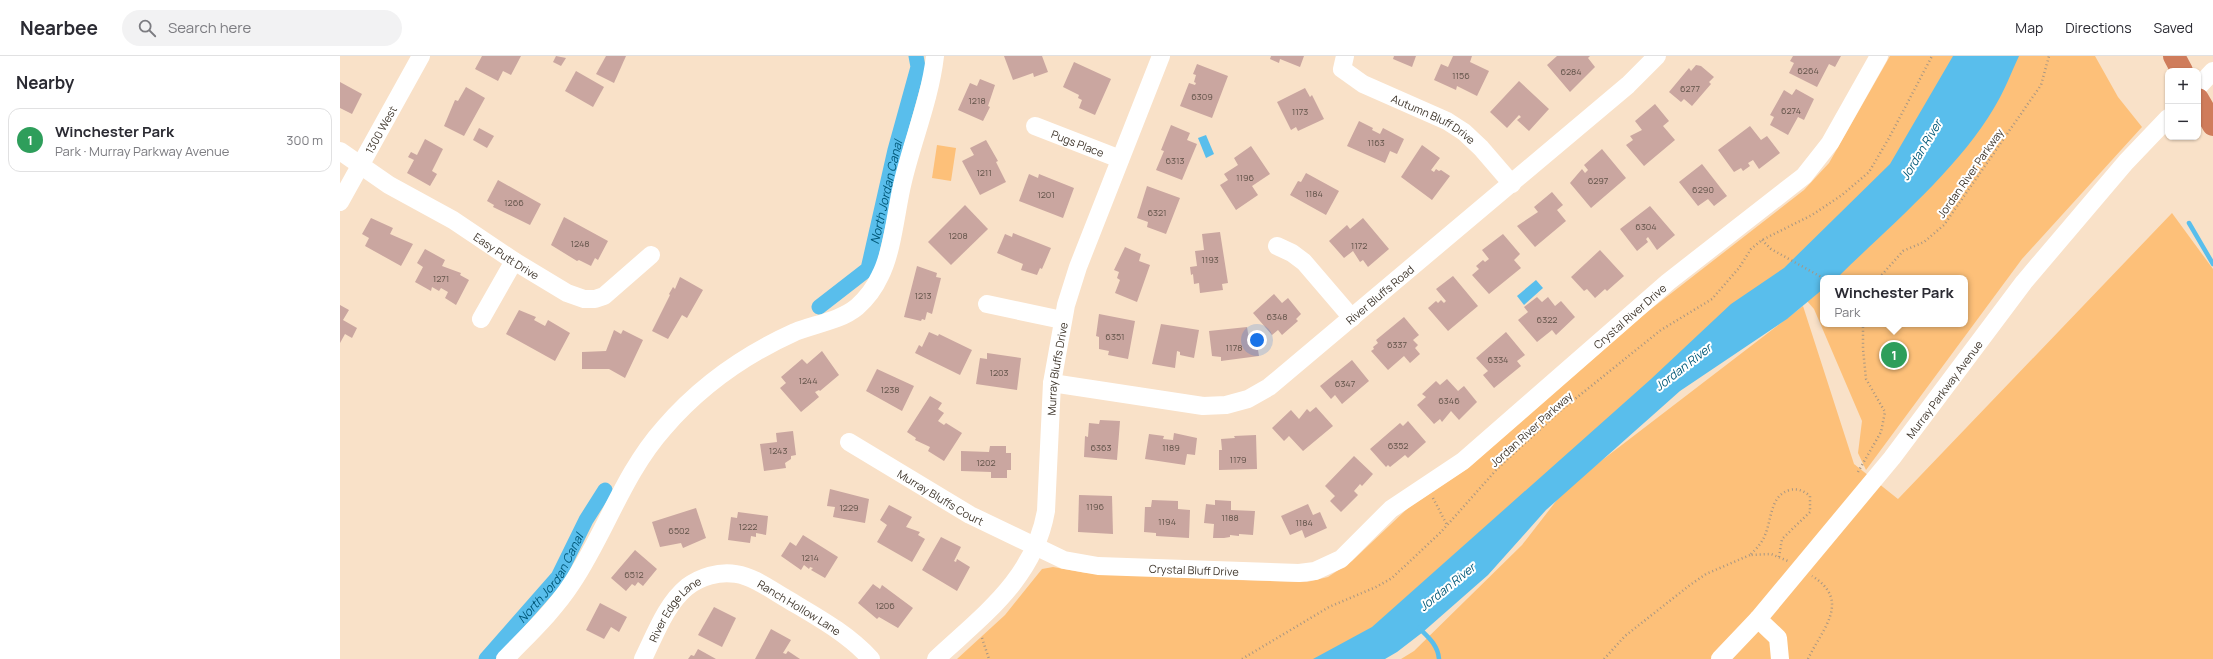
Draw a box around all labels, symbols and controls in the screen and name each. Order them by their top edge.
search box [122,10,402,46]
text: Nearbee [20,15,98,41]
icon: search [136,17,158,39]
text: Search here [168,17,251,38]
text: Map [2015,18,2043,37]
text: Directions [2065,18,2132,37]
text: Saved [2154,18,2193,37]
house number: 6264 [1797,64,1819,77]
house number: 6284 [1560,65,1582,78]
map controls [2165,68,2201,140]
button: + [2165,68,2201,104]
house number: 1156 [1452,69,1470,82]
text: Nearby [16,71,74,94]
house number: 6277 [1680,82,1700,95]
house number: 6309 [1191,90,1213,103]
street label: Autumn Bluff Drive [1389,90,1479,147]
house number: 1218 [968,94,986,107]
street label: 1300 West [361,103,400,156]
house number: 6274 [1781,104,1801,117]
button: − [2165,104,2201,140]
house number: 1173 [1292,105,1308,118]
water label: Jordan River [1896,115,1947,183]
text: Winchester Park [55,121,174,142]
street label: Jordan River Parkway [1933,125,2007,221]
street label: Pugs Place [1049,126,1107,160]
text: 1 [27,131,33,149]
text: 300 m [286,131,323,149]
water label: North Jordan Canal [865,136,906,246]
house number: 1163 [1367,136,1385,149]
text: Park · Murray Parkway Avenue [55,142,229,160]
house number: 6313 [1165,154,1185,167]
house number: 1211 [976,166,992,179]
house number: 1196 [1236,171,1255,184]
house number: 6297 [1588,174,1609,187]
house number: 6290 [1692,183,1714,196]
house number: 1184 [1305,187,1323,200]
house number: 1201 [1037,188,1055,201]
house number: 1266 [504,196,524,209]
house number: 6321 [1147,206,1167,219]
house number: 6304 [1635,220,1657,233]
street label: Easy Putt Drive [471,229,543,282]
house number: 1208 [948,229,968,242]
house number: 1248 [571,237,590,250]
house number: 1172 [1351,239,1367,252]
house number: 1193 [1201,253,1219,266]
street label: River Bluffs Road [1342,261,1417,327]
house number: 1271 [433,272,449,285]
popup [1820,275,1968,327]
street label: Crystal River Drive [1590,280,1669,352]
text: Winchester Park [1834,282,1954,303]
house number: 1213 [914,289,932,302]
text: Park [1834,303,1860,321]
house number: 6348 [1266,310,1288,323]
house number: 6322 [1537,313,1557,326]
street label: Murray Bluffs Drive [1043,320,1070,416]
house number: 6351 [1105,330,1125,343]
your location [1247,330,1267,350]
street label: Murray Parkway Avenue [1902,336,1986,441]
house number: 6337 [1387,338,1408,351]
water label: Jordan River [1651,338,1716,395]
pin: 1 [1881,340,1907,370]
house number: 1178 [1226,341,1242,354]
house number: 6334 [1488,353,1508,366]
house number: 1203 [989,366,1009,379]
house number: 1244 [798,374,818,387]
house number: 6347 [1335,377,1356,390]
house number: 1238 [881,383,899,396]
street label: Jordan River Parkway [1487,388,1576,470]
house number: 6346 [1438,394,1460,407]
house number: 6352 [1388,439,1408,452]
house number: 6363 [1090,441,1112,454]
house number: 1189 [1162,441,1180,454]
house number: 1243 [769,444,787,457]
house number: 1179 [1229,453,1247,466]
house number: 1202 [976,456,996,469]
street label: Murray Bluffs Court [895,466,986,528]
house number: 1196 [1086,500,1105,513]
house number: 1229 [839,501,859,514]
house number: 1188 [1221,511,1239,524]
house number: 1194 [1158,515,1176,528]
house number: 1184 [1295,516,1313,529]
house number: 1222 [739,520,757,533]
house number: 6502 [668,524,690,537]
water label: North Jordan Canal [513,528,588,626]
house number: 1214 [801,551,819,564]
water label: Jordan River [1415,558,1480,615]
street label: Crystal Bluff Drive [1149,560,1240,578]
house number: 6512 [624,568,644,581]
street label: River Edge Lane [645,572,704,644]
street label: Ranch Hollow Lane [755,576,845,638]
house number: 1206 [875,599,895,612]

